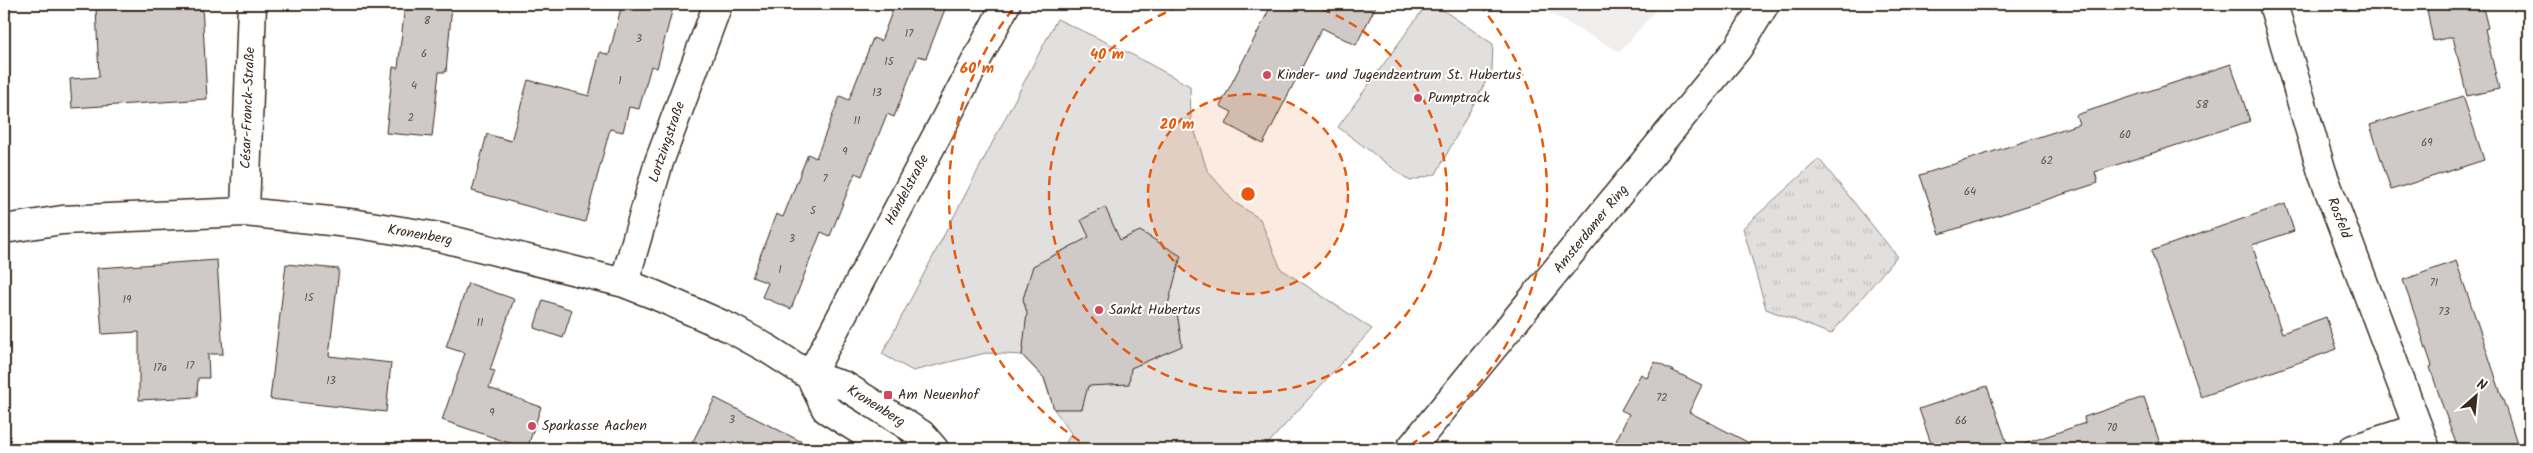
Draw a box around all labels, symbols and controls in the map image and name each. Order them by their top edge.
house number: 8 [424,12,431,30]
house number: 17 [905,25,914,43]
house number: 3 [636,30,642,48]
text: 40 m [1090,43,1124,67]
house number: 6 [421,45,427,63]
street label: César-Franck-Straße [235,46,261,169]
house number: 15 [884,53,895,71]
text: 60 m [960,57,994,81]
place label: Kinder- und Jugendzentrum St. Hubertus [1277,64,1521,86]
marker: Kinder- und Jugendzentrum St. Hubertus [1261,69,1273,81]
house number: 1 [618,72,622,90]
house number: 4 [411,77,417,95]
house number: 13 [872,84,882,102]
place label: Pumptrack [1428,87,1490,109]
marker: Pumptrack [1412,92,1424,104]
house number: 58 [2196,96,2209,114]
street label: Lortzingstraße [643,98,691,186]
house number: 2 [408,109,414,127]
house number: 11 [854,112,860,130]
text: 20 m [1160,113,1194,137]
house number: 60 [2119,126,2131,144]
house number: 69 [2421,134,2433,152]
house number: 9 [842,143,848,161]
street label: Händelstraße [879,150,935,229]
house number: 62 [2041,152,2053,170]
house number: 7 [822,170,828,188]
street label: Amsterdamer Ring [1548,180,1634,278]
house number: 64 [1964,183,1976,201]
centre of rings [1239,185,1257,203]
street label: Rosfeld [2321,194,2357,243]
house number: 5 [810,202,817,220]
street label: Kronenberg [386,218,454,252]
house number: 3 [789,230,795,248]
house number: 1 [778,261,782,279]
house number: 71 [2430,274,2438,292]
house number: 15 [304,289,315,307]
house number: 19 [123,291,132,309]
place label: Sankt Hubertus [1109,299,1201,321]
house number: 73 [2438,303,2450,321]
marker: Sankt Hubertus [1093,304,1105,316]
house number: 11 [477,314,483,332]
house number: 17 [186,357,195,375]
house number: 17a [153,359,167,377]
north arrow [2450,370,2500,420]
house number: 13 [326,372,336,390]
text: N [2473,373,2491,397]
street label: Kronenberg [842,379,910,433]
place label: Am Neuenhof [898,384,980,406]
marker: Am Neuenhof [882,389,894,401]
house number: 72 [1656,389,1668,407]
house number: 9 [489,404,495,422]
house number: 3 [729,411,735,429]
house number: 66 [1955,412,1967,430]
place label: Sparkasse Aachen [542,415,647,437]
house number: 70 [2107,419,2118,437]
marker: Sparkasse Aachen [526,420,538,432]

